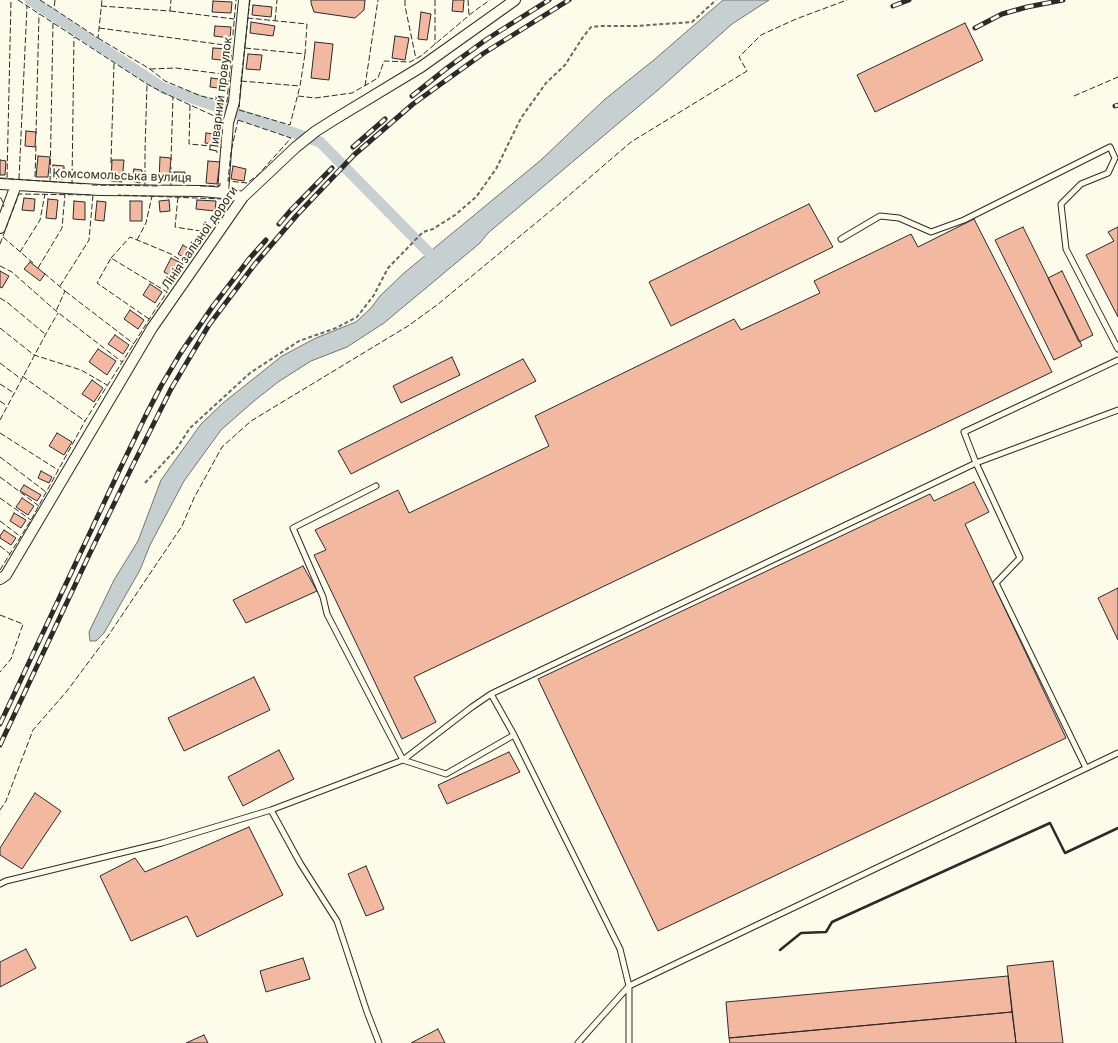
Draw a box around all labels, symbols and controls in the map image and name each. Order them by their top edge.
street label: Ливарний провулок [207,36,235,154]
street label: Комсомольська вулиця [52,166,192,186]
street label: Лінія залізної дороги [159,184,241,292]

